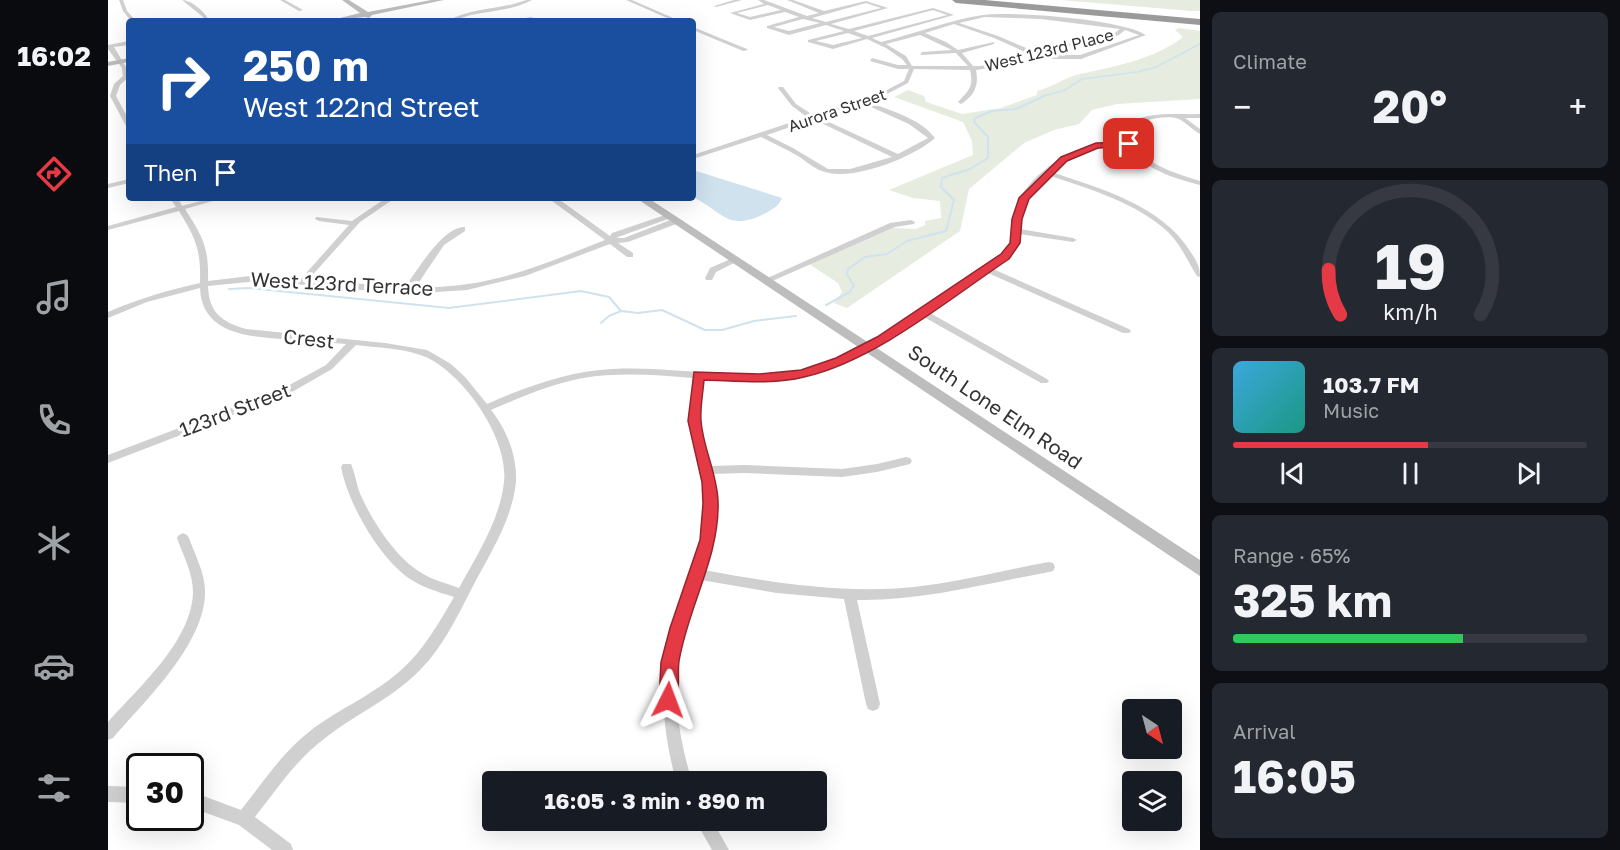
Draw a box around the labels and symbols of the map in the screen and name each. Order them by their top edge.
street label: West 123rd Place [983,24,1115,76]
street label: Aurora Street [785,84,889,136]
pin [1103,118,1154,169]
street label: West 123rd Terrace [250,266,434,300]
street label: Crest [282,323,336,353]
street label: South Lone Elm Road [904,339,1087,473]
street label: 123rd Street [176,377,294,441]
position arrow [636,668,700,732]
north arrow [1122,699,1182,759]
speed limit sign: 30 [126,753,204,831]

